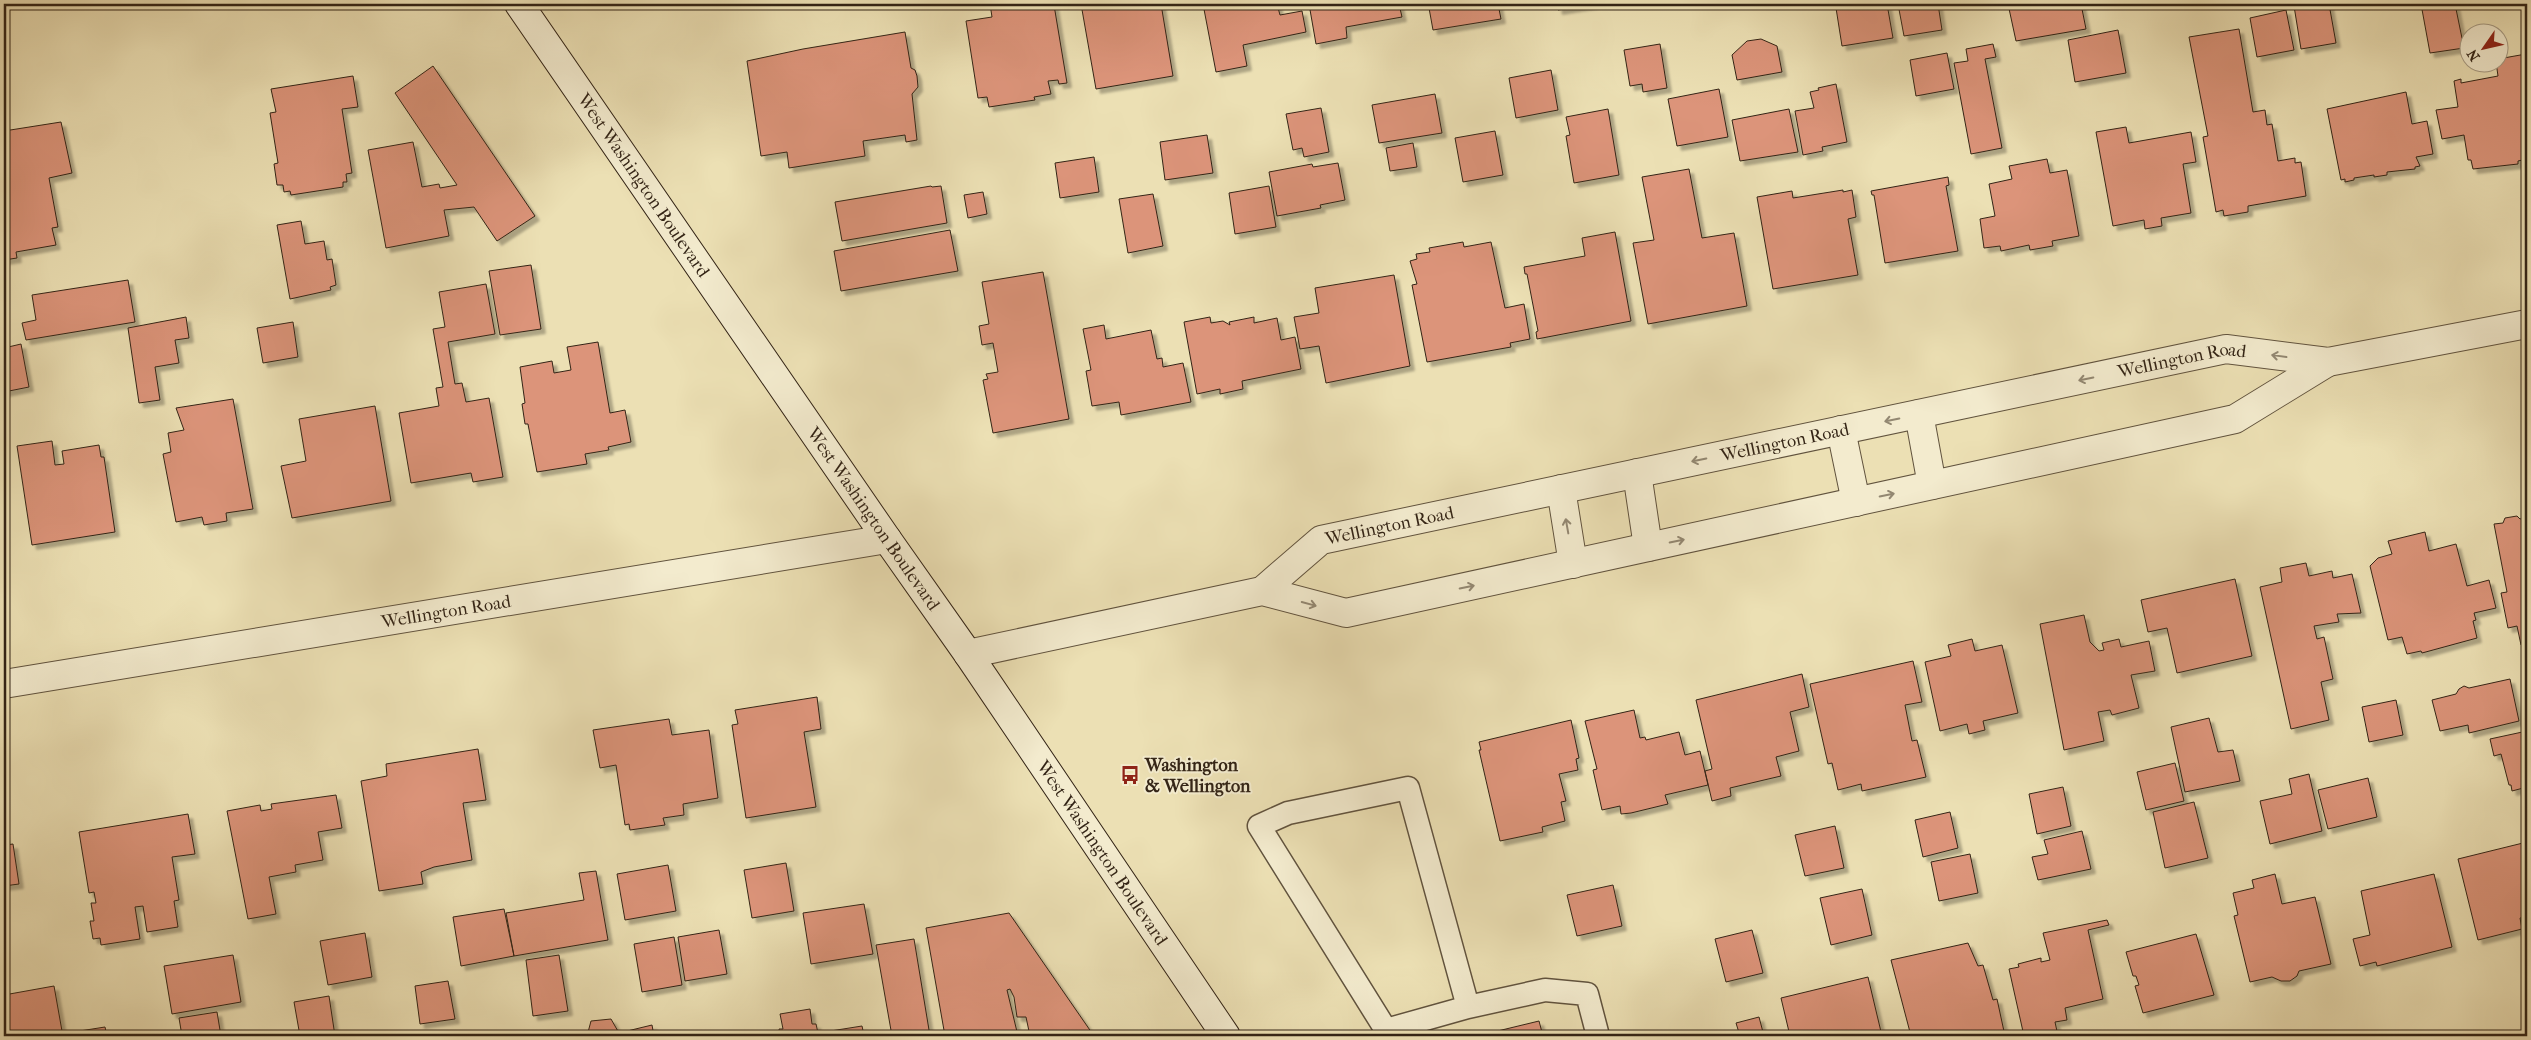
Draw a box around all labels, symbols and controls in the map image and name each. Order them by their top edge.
north arrow [2458,22,2508,72]
text: N [2463,46,2484,64]
street label: West Washington Boulevard [572,89,714,282]
street label: Wellington Road [2115,339,2248,383]
one-way arrow [2272,351,2288,361]
one-way arrow [2078,375,2094,384]
one-way arrow [1885,415,1901,425]
street label: Wellington Road [1718,419,1851,467]
street label: West Washington Boulevard [802,423,944,615]
one-way arrow [1692,456,1708,465]
one-way arrow [1879,490,1895,499]
street label: Wellington Road [1322,502,1456,550]
one-way arrow [1562,519,1572,535]
one-way arrow [1669,536,1685,545]
one-way arrow [1459,582,1475,591]
street label: Wellington Road [379,591,513,633]
one-way arrow [1300,599,1316,609]
place label: Washington & Wellington [1144,755,1251,797]
street label: West Washington Boulevard [1032,756,1172,950]
bus stop icon: Washington & Wellington [1119,764,1141,786]

